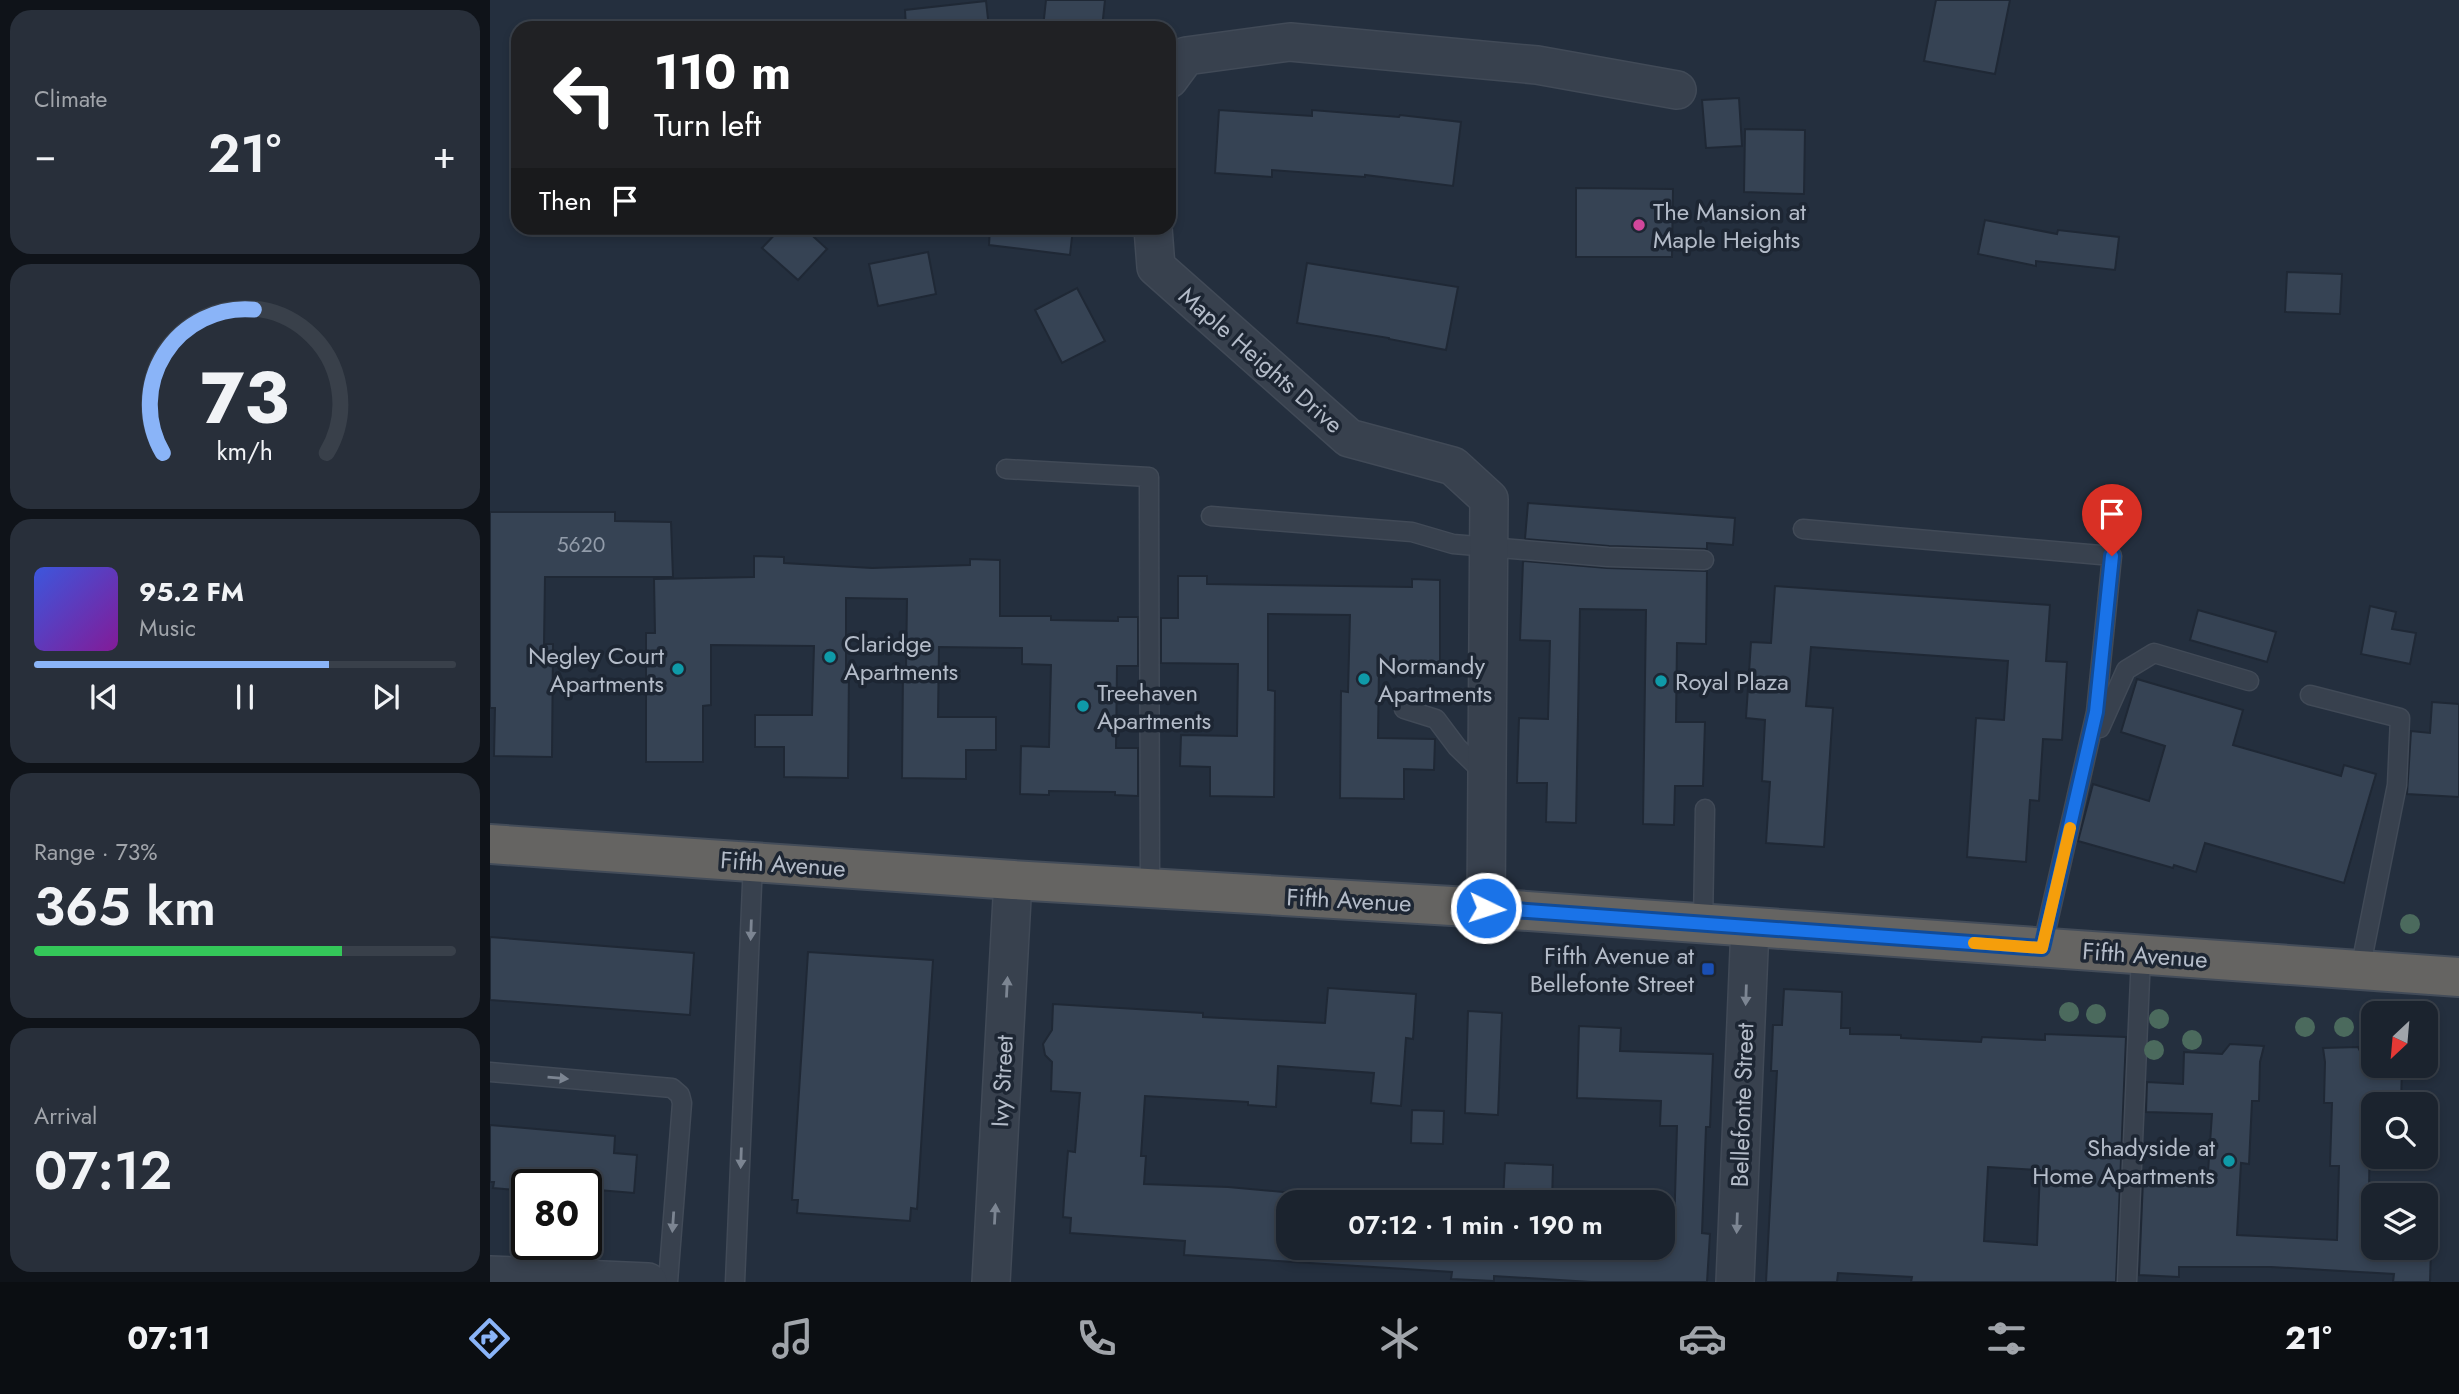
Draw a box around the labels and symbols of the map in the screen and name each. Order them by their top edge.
place label: The Mansion at Maple Heights [1653,194,1806,257]
marker: The Mansion at Maple Heights [1631,217,1647,233]
street label: Maple Heights Drive [1171,279,1351,441]
pin [2082,484,2142,556]
house number: 5620 [557,530,605,560]
place label: Claridge Apartments [844,626,958,689]
place label: Negley Court Apartments [528,638,664,701]
place label: Normandy Apartments [1378,648,1492,711]
marker: Claridge Apartments [822,649,838,665]
marker: Negley Court Apartments [670,661,686,677]
place label: Royal Plaza [1675,664,1789,699]
marker: Normandy Apartments [1356,671,1372,687]
marker: Royal Plaza [1653,673,1669,689]
place label: Treehaven Apartments [1097,675,1211,738]
marker: Treehaven Apartments [1075,698,1091,714]
street label: Fifth Avenue [719,842,847,886]
position arrow [1449,871,1523,945]
street label: Fifth Avenue [1285,879,1413,921]
one-way arrow [745,920,756,942]
street label: Fifth Avenue [2081,933,2209,977]
place label: Fifth Avenue at Bellefonte Street [1530,938,1694,1001]
marker: Fifth Avenue at Bellefonte Street [1700,961,1716,977]
one-way arrow [1002,975,1013,997]
one-way arrow [1741,985,1752,1007]
north arrow [2361,1001,2438,1078]
street label: Bellefonte Street [1722,1022,1762,1188]
street label: Ivy Street [982,1034,1022,1128]
one-way arrow [547,1073,569,1084]
place label: Shadyside at Home Apartments [2032,1130,2215,1193]
one-way arrow [735,1147,746,1169]
marker: Shadyside at Home Apartments [2221,1153,2237,1169]
speed limit sign: 80 [511,1169,602,1260]
one-way arrow [989,1203,1000,1225]
one-way arrow [667,1211,678,1233]
one-way arrow [1732,1212,1743,1234]

